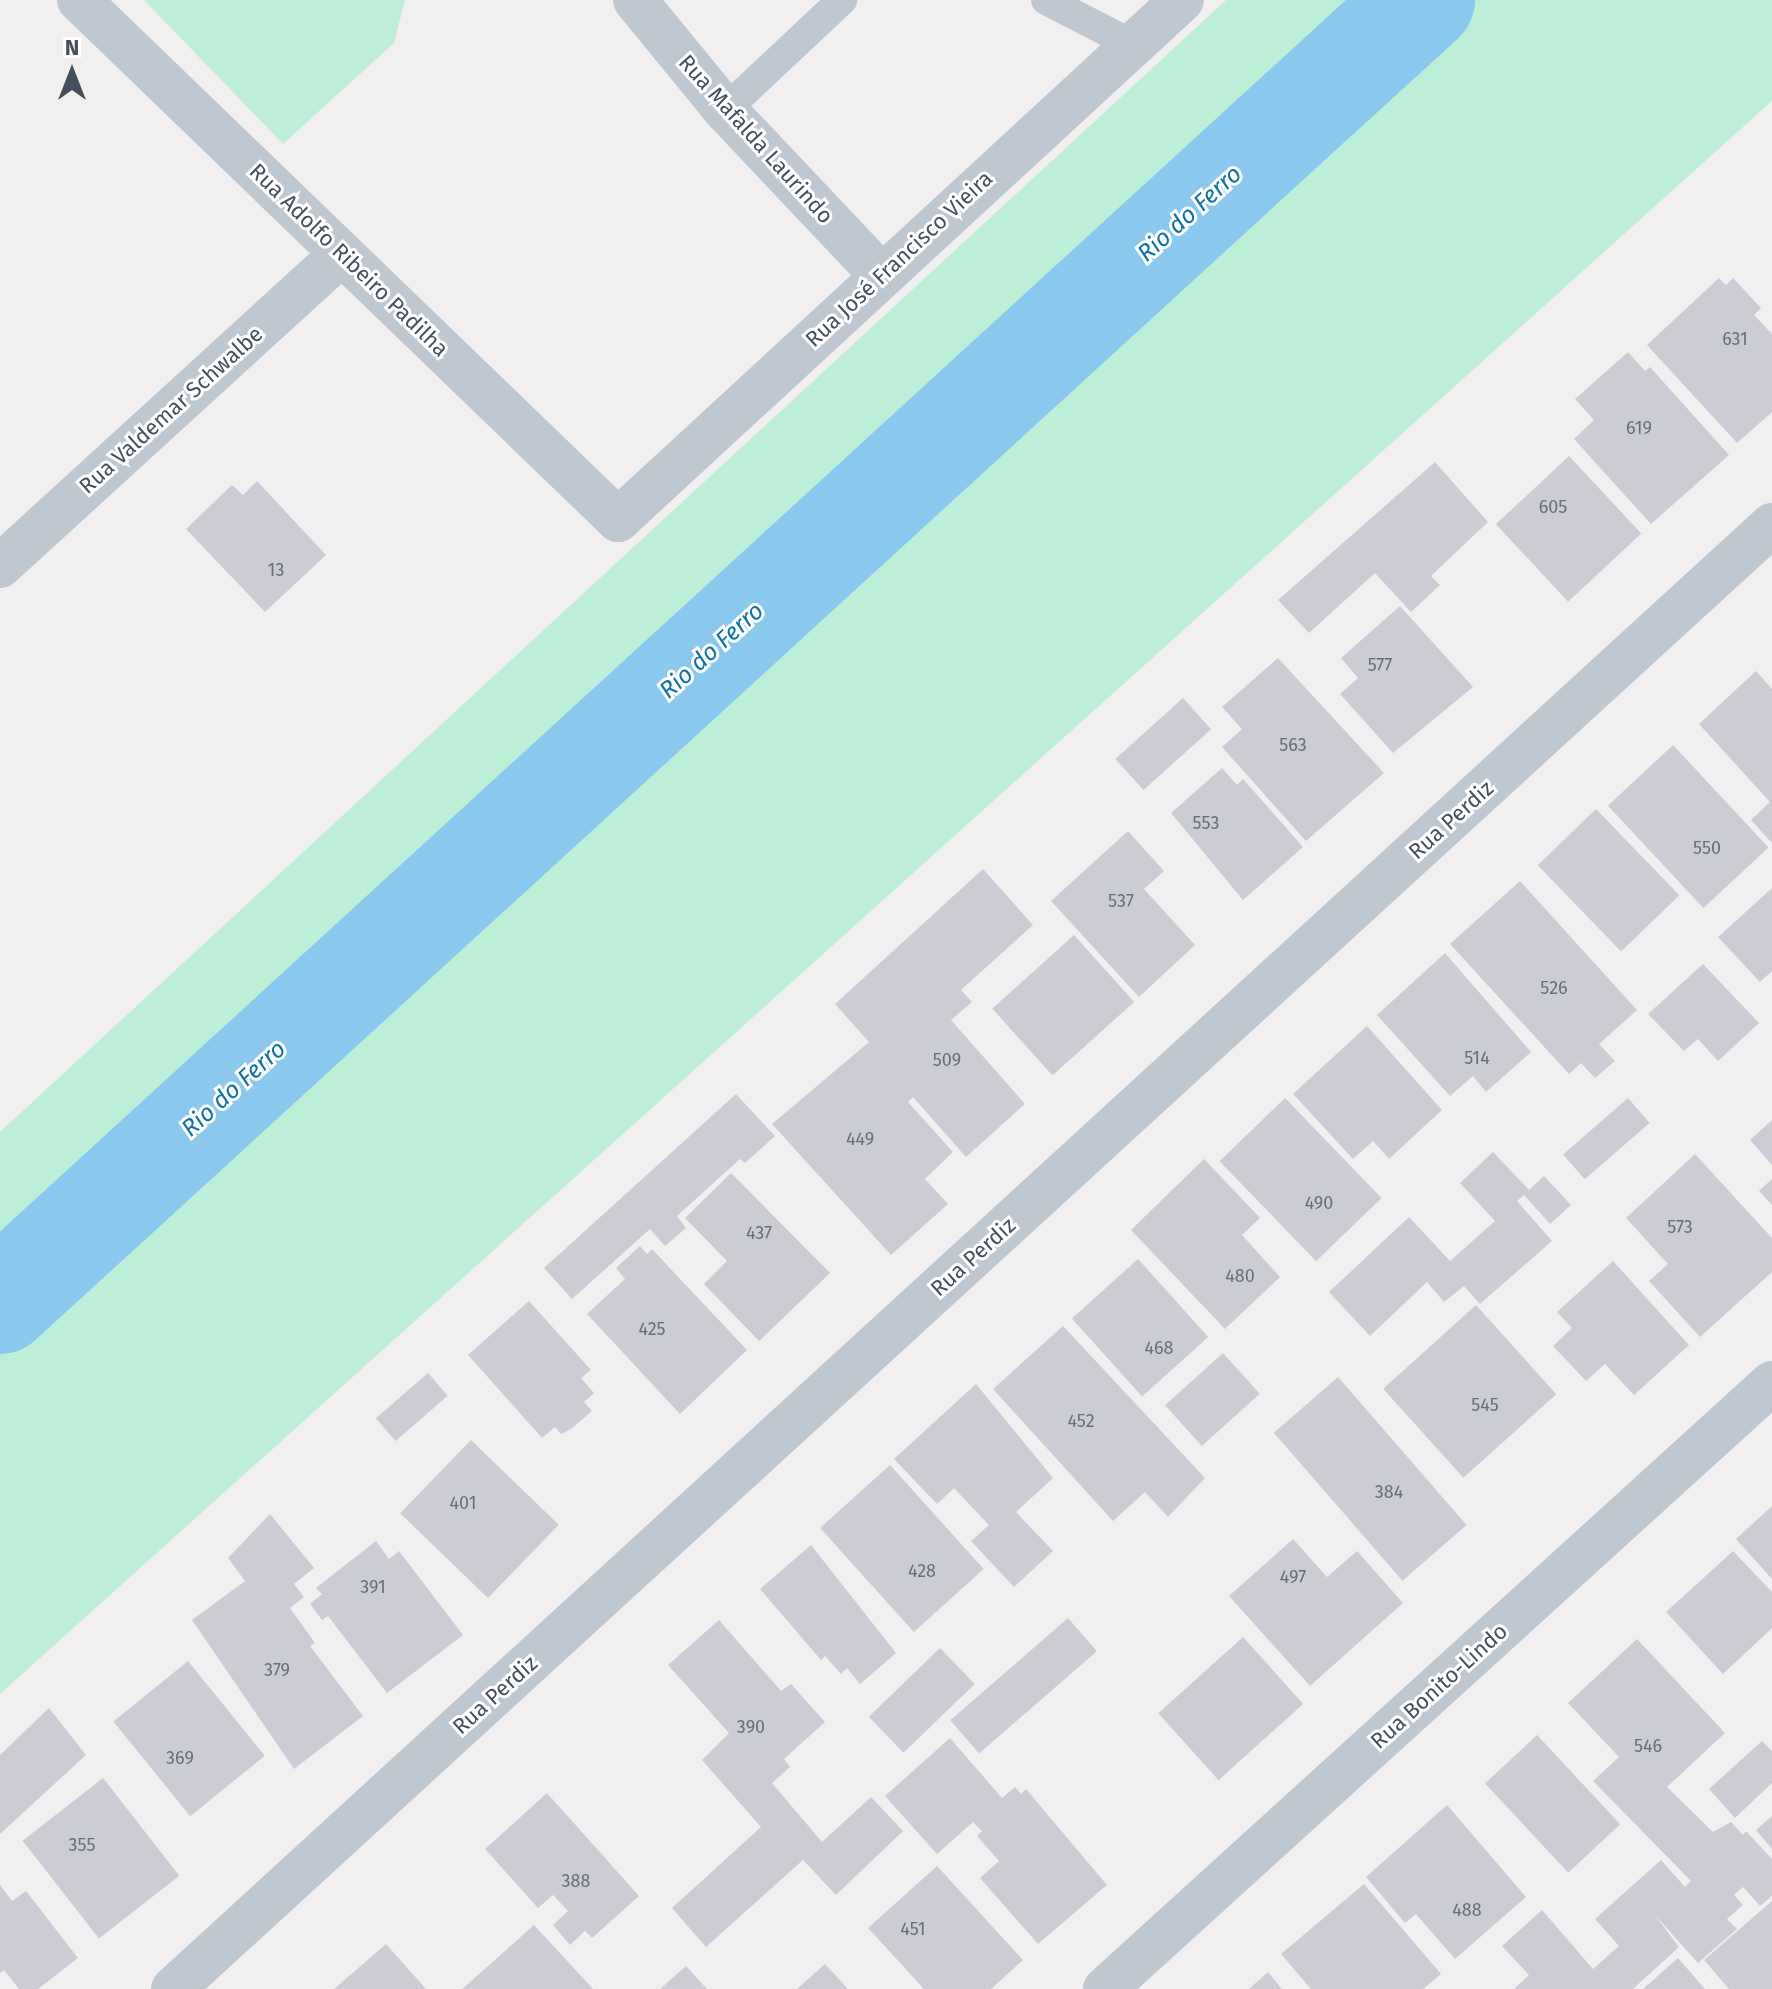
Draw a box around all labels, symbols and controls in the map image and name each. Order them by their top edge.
north arrow [32,32,112,112]
text: N [65,34,79,61]
street label: Rua Mafalda Laurindo [673,49,839,229]
street label: Rua Adolfo Ribeiro Padilha [244,158,454,362]
water label: Rio do Ferro [1132,160,1248,268]
street label: Rua José Francisco Vieira [800,165,998,353]
street label: Rua Valdemar Schwalbe [74,321,268,499]
house number: 631 [1722,328,1748,350]
house number: 619 [1626,417,1652,439]
house number: 605 [1539,496,1567,518]
house number: 13 [268,559,284,581]
water label: Rio do Ferro [654,597,770,705]
house number: 577 [1368,654,1392,676]
house number: 563 [1279,734,1307,756]
street label: Rua Perdiz [1403,775,1499,865]
house number: 553 [1193,812,1219,834]
house number: 550 [1693,837,1721,859]
house number: 537 [1108,890,1134,912]
house number: 526 [1540,977,1568,999]
water label: Rio do Ferro [176,1035,292,1143]
house number: 514 [1464,1047,1490,1069]
house number: 509 [933,1049,961,1071]
house number: 449 [846,1128,874,1150]
house number: 490 [1305,1192,1333,1214]
street label: Rua Perdiz [925,1212,1021,1302]
house number: 573 [1667,1216,1693,1238]
house number: 437 [746,1222,772,1244]
house number: 480 [1225,1265,1255,1287]
house number: 425 [638,1318,666,1340]
house number: 468 [1144,1337,1174,1359]
house number: 545 [1471,1394,1499,1416]
house number: 452 [1067,1410,1095,1432]
house number: 384 [1375,1481,1403,1503]
house number: 401 [450,1492,476,1514]
house number: 428 [908,1560,936,1582]
house number: 497 [1280,1566,1306,1588]
house number: 391 [360,1576,386,1598]
street label: Rua Bonito-Lindo [1365,1618,1513,1754]
street label: Rua Perdiz [447,1650,543,1740]
house number: 379 [264,1659,290,1681]
house number: 390 [737,1716,765,1738]
house number: 546 [1634,1735,1662,1757]
house number: 369 [166,1747,194,1769]
house number: 355 [69,1834,95,1856]
house number: 388 [562,1870,590,1892]
house number: 488 [1452,1899,1482,1921]
house number: 451 [900,1918,926,1940]

